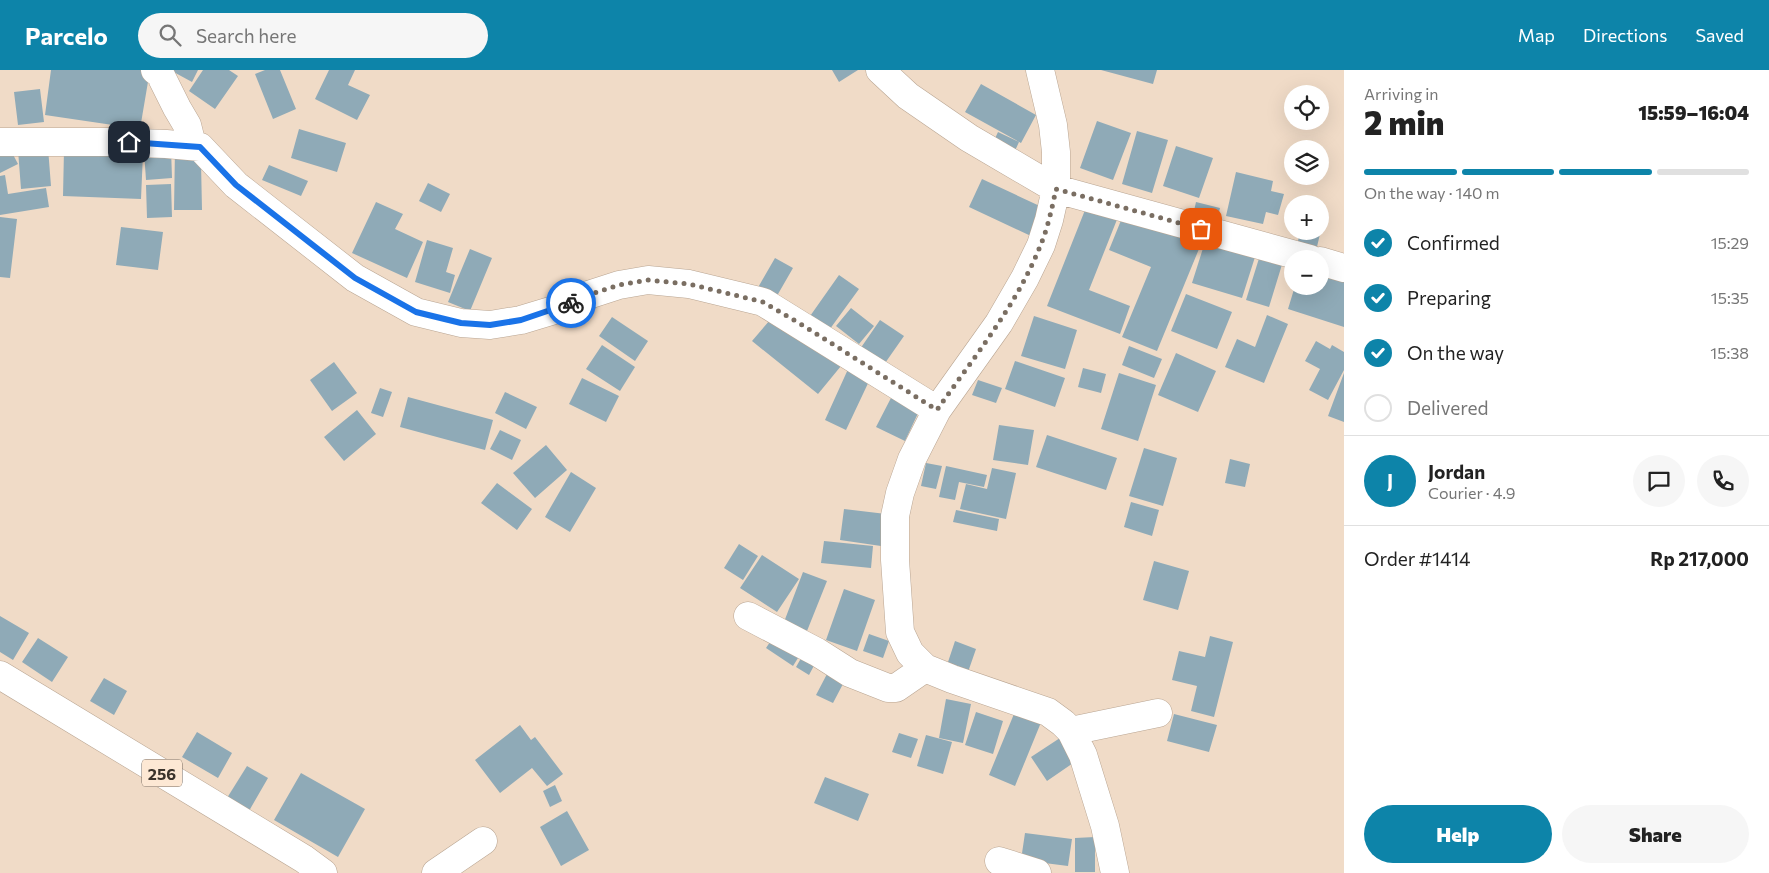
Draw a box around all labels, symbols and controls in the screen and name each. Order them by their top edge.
search box [138,13,488,58]
text: Parcelo [25,21,108,50]
icon: search [156,21,184,49]
text: Search here [196,24,296,47]
text: Map [1518,24,1555,46]
text: Directions [1583,24,1667,46]
text: Saved [1695,24,1744,46]
text: Arriving in [1364,84,1438,103]
map controls [1284,85,1329,295]
button: locate [1284,85,1329,130]
text: 15:59–16:04 [1638,101,1749,124]
text: 2 min [1364,102,1444,142]
pin [108,121,150,163]
icon: home [115,128,143,156]
button: layers [1284,140,1329,185]
text: On the way · 140 m [1364,183,1499,202]
button: + [1284,195,1329,240]
pin [1180,208,1222,250]
icon: bag [1187,215,1215,243]
icon: check [1364,229,1392,257]
text: Confirmed [1407,231,1500,254]
text: 15:29 [1711,233,1749,252]
button: − [1284,250,1329,295]
courier [546,278,596,328]
icon: check [1364,284,1392,312]
text: Preparing [1407,286,1491,309]
text: 15:35 [1711,288,1749,307]
icon: bike [557,289,585,317]
icon: check [1364,339,1392,367]
text: On the way [1407,341,1504,364]
text: 15:38 [1710,343,1749,362]
text: Delivered [1407,396,1488,419]
button: chat [1633,455,1685,507]
button: phone [1697,455,1749,507]
text: Jordan [1428,460,1485,483]
text: J [1387,469,1393,492]
text: Courier · 4.9 [1428,483,1515,502]
text: Order #1414 [1364,547,1470,570]
text: Rp 217,000 [1650,547,1749,570]
road number: 256 [142,760,182,786]
button: Help [1364,805,1552,863]
button: Share [1562,805,1749,863]

